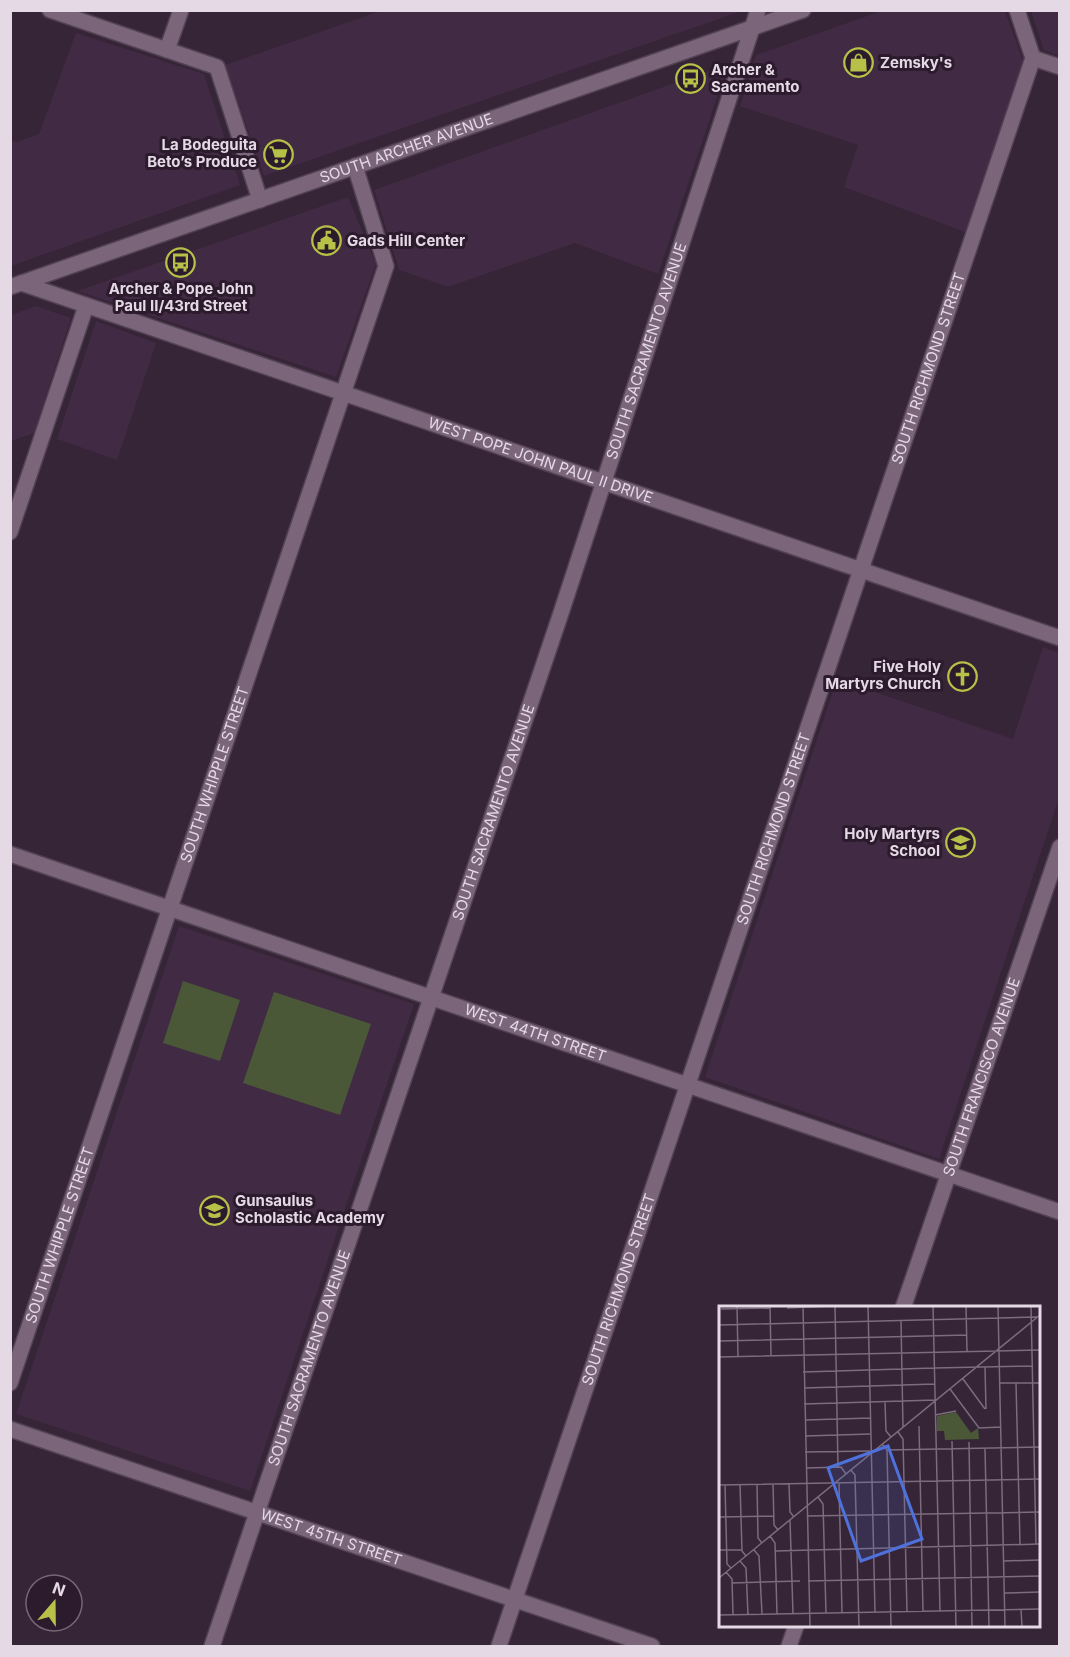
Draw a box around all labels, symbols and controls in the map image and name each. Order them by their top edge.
shop icon: Zemsky's [843,47,875,79]
place label: Zemsky's [880,53,952,72]
place label: Archer & Sacramento [711,60,799,96]
bus stop icon: Archer & Sacramento [674,63,706,95]
street label: SOUTH ARCHER AVENUE [317,109,496,187]
place label: La Bodeguita Beto’s Produce [147,135,257,171]
supermarket icon: La Bodeguita Beto’s Produce [262,138,294,170]
public building icon: Gads Hill Center [310,225,342,257]
place label: Gads Hill Center [347,231,465,250]
street label: SOUTH SACRAMENTO AVENUE [602,240,690,462]
bus stop icon: Archer & Pope John Paul II/43rd Street [165,246,197,278]
street label: SOUTH RICHMOND STREET [887,270,969,467]
place label: Archer & Pope John Paul II/43rd Street [109,279,253,315]
street label: WEST POPE JOHN PAUL II DRIVE [426,413,656,507]
place label: Five Holy Martyrs Church [825,657,941,693]
church icon: Five Holy Martyrs Church [946,660,978,692]
street label: SOUTH WHIPPLE STREET [176,684,253,865]
street label: SOUTH SACRAMENTO AVENUE [448,702,539,923]
street label: SOUTH RICHMOND STREET [732,730,814,927]
place label: Holy Martyrs School [844,824,940,860]
school or university icon: Holy Martyrs School [945,827,977,859]
street label: SOUTH FRANCISCO AVENUE [938,975,1024,1179]
street label: WEST 44TH STREET [462,1000,609,1066]
street label: SOUTH WHIPPLE STREET [21,1144,98,1326]
place label: Gunsaulus Scholastic Academy [235,1191,385,1227]
street label: SOUTH RICHMOND STREET [577,1191,659,1388]
school or university icon: Gunsaulus Scholastic Academy [198,1194,230,1226]
street label: SOUTH SACRAMENTO AVENUE [264,1247,354,1468]
inset map [719,1306,1040,1627]
street label: WEST 45TH STREET [258,1504,404,1570]
north arrow [24,1573,84,1633]
text: N [50,1577,68,1600]

